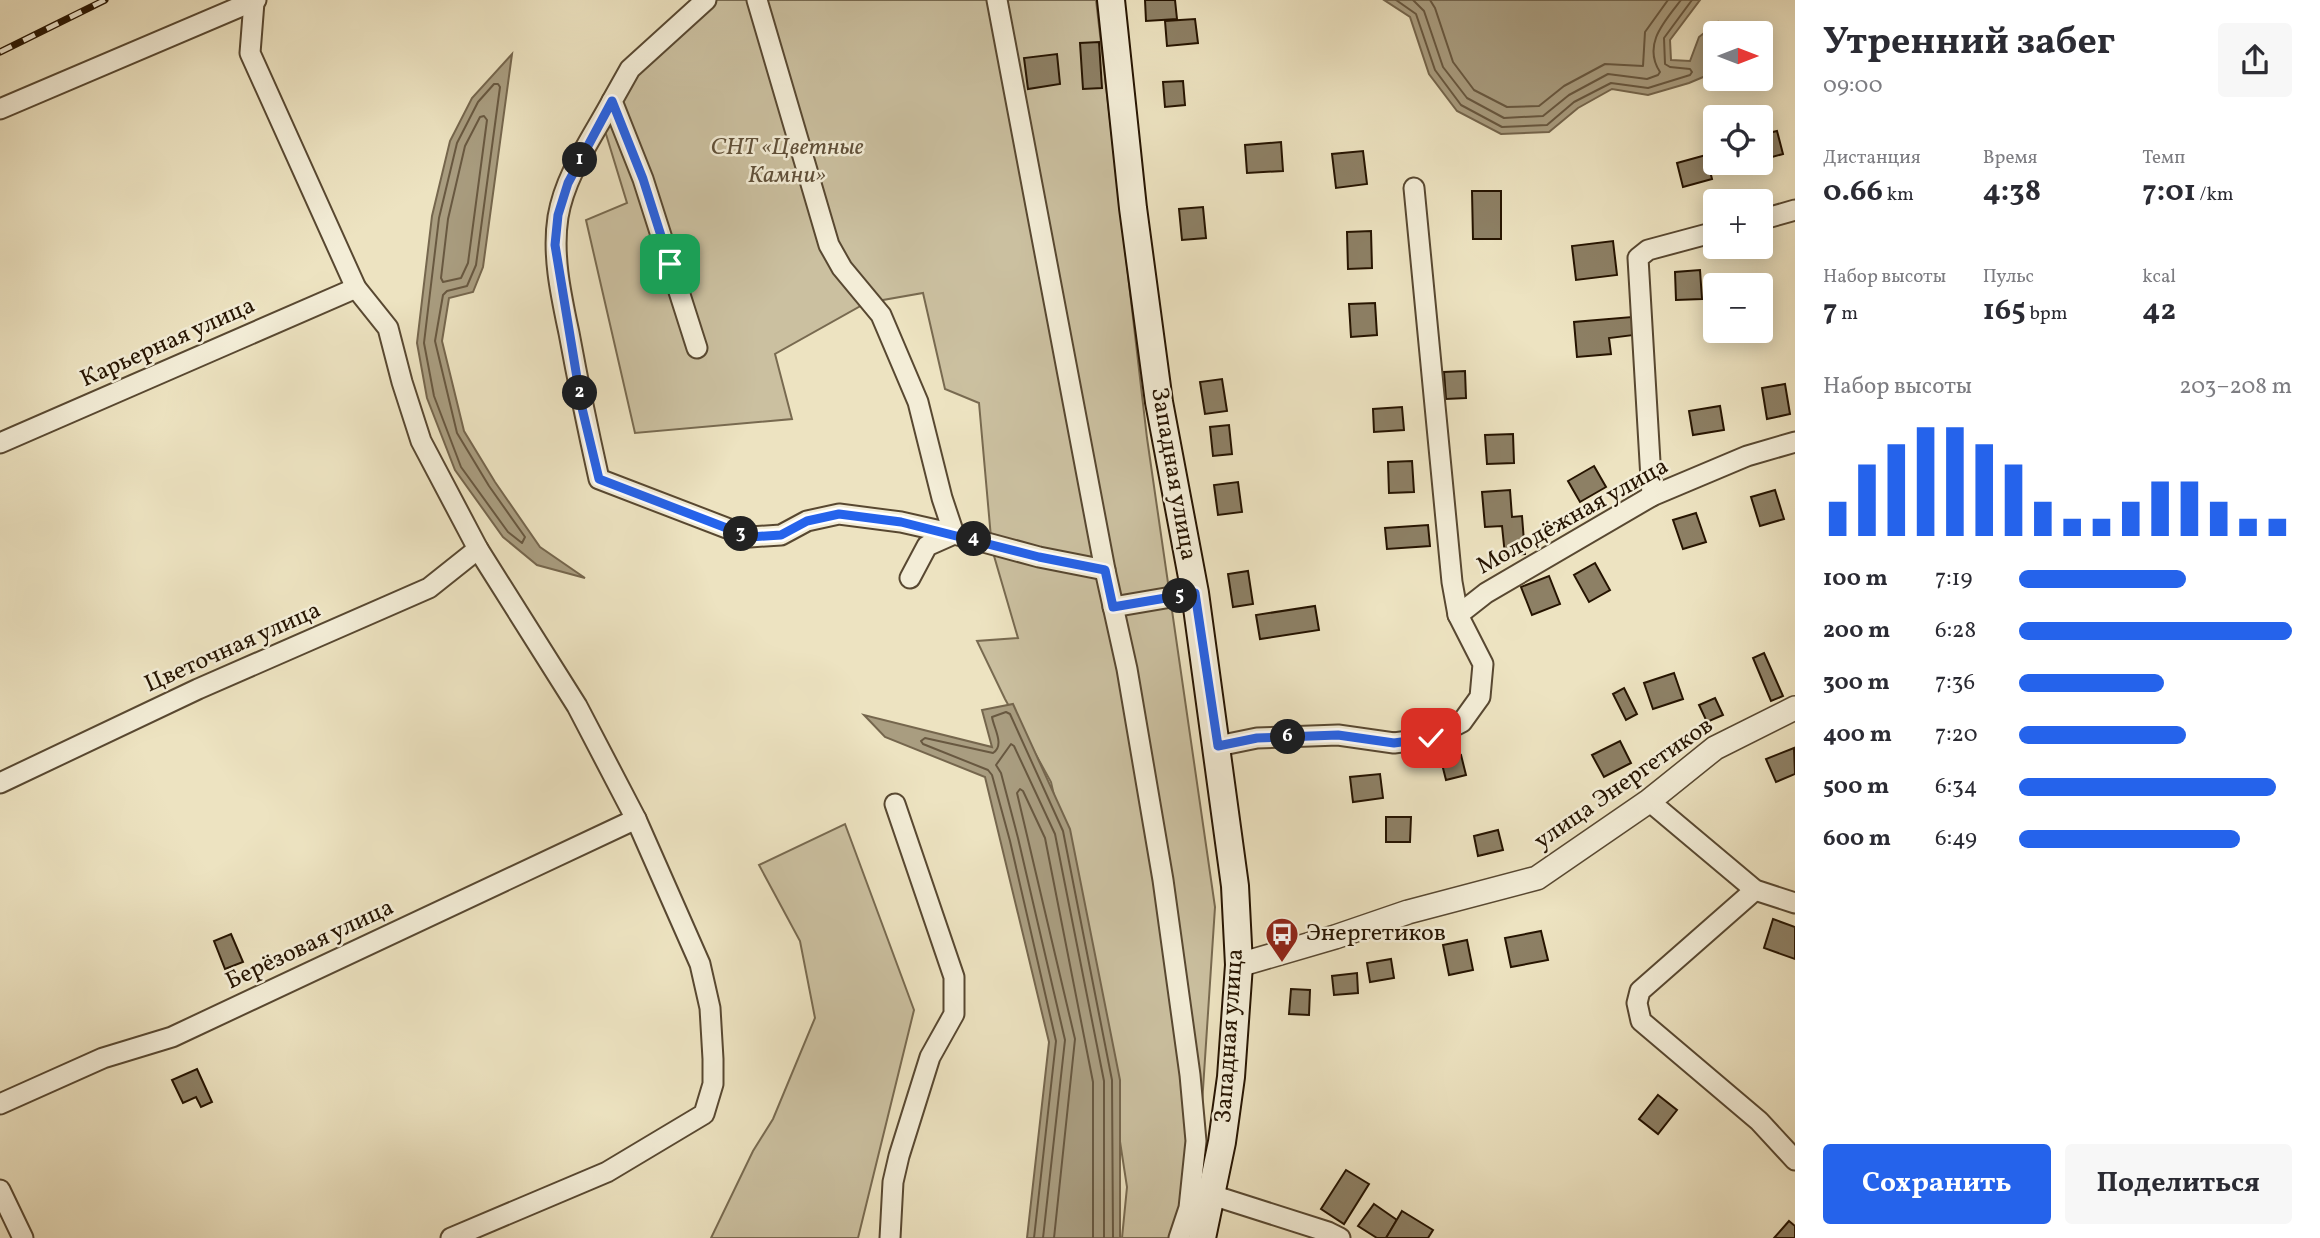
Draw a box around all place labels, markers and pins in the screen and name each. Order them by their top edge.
pin: 1 [562,142,598,178]
pin [640,234,700,294]
pin: 2 [562,376,598,410]
pin: 3 [724,516,758,552]
pin: 4 [956,522,992,556]
pin: 5 [1162,578,1198,614]
pin [1401,708,1461,768]
pin: 6 [1270,720,1306,754]
bus stop icon: Энергетиков [1263,915,1301,964]
place label: Энергетиков [1306,917,1446,951]

